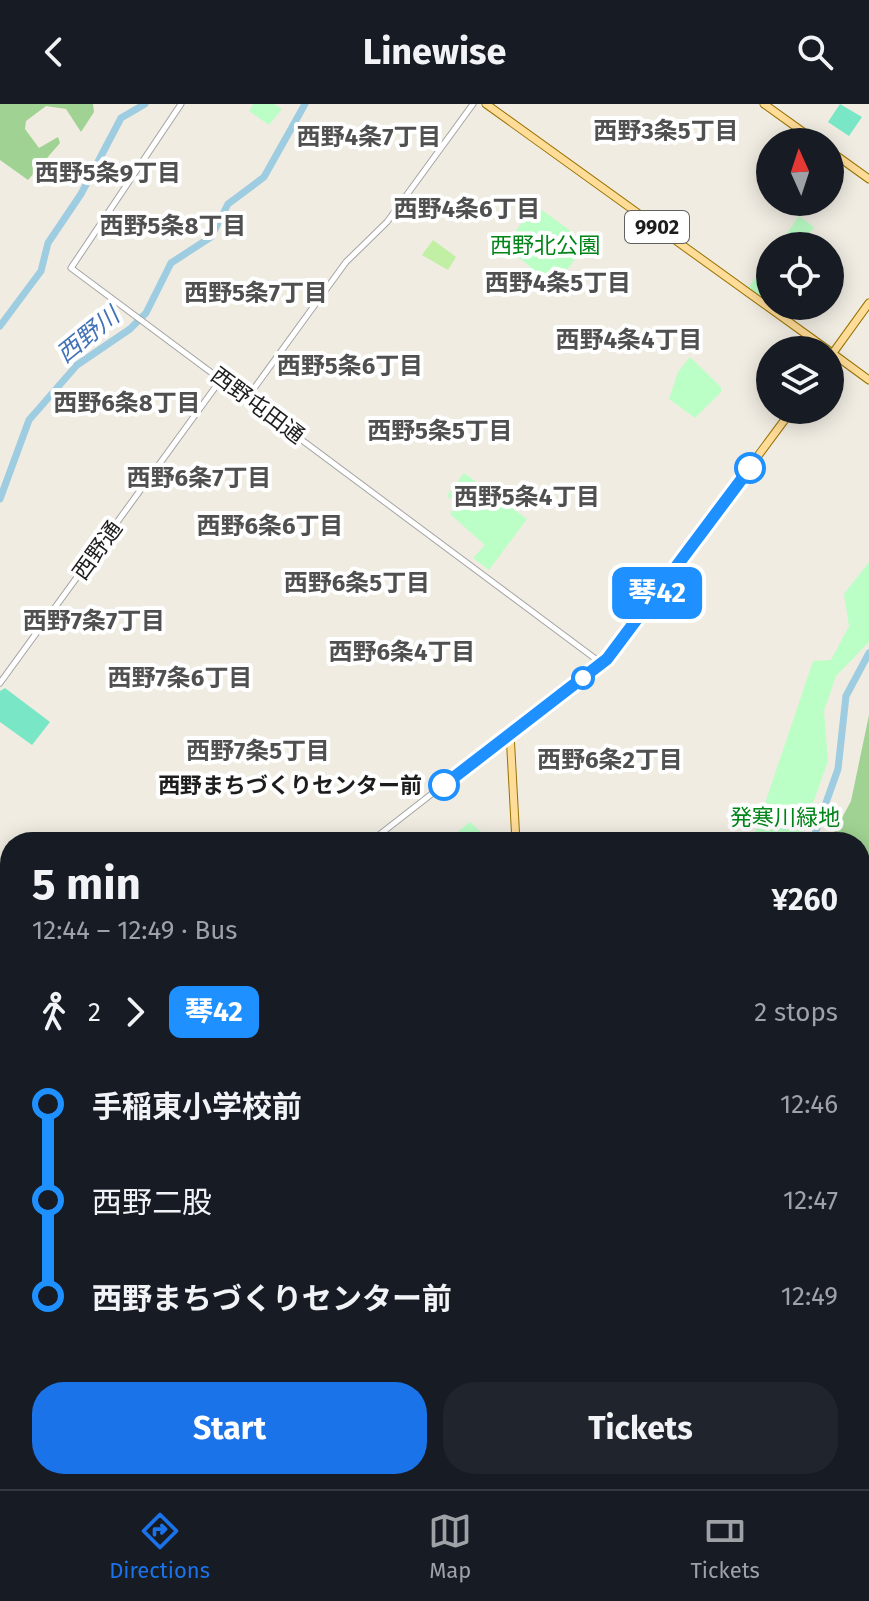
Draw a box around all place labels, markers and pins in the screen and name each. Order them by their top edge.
unlabelled marker [735,453,765,483]
unlabelled marker [572,667,594,689]
marker: 西野まちづくりセンター前 [429,770,459,800]
place label: 西野まちづくりセンター前 [158,772,422,799]

